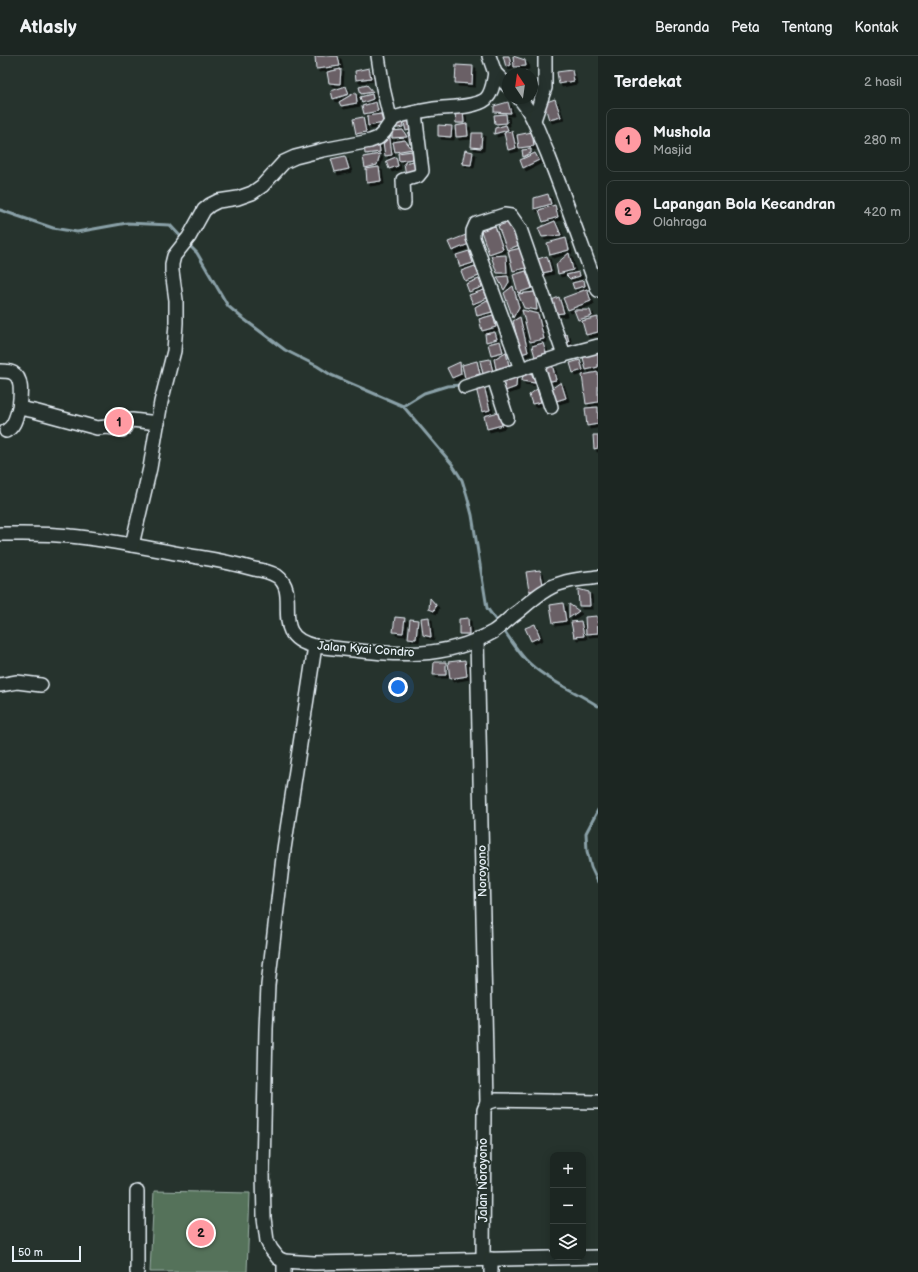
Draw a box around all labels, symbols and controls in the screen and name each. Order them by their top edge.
text: Atlasly [20,16,77,39]
text: Beranda [655,19,709,36]
text: Peta [731,19,760,36]
text: Tentang [782,19,833,36]
text: Kontak [855,19,898,36]
north arrow [502,68,538,104]
text: Terdekat [614,72,682,92]
text: 2 hasil [864,74,902,90]
text: Mushola [653,123,711,142]
text: 1 [625,132,631,148]
text: 280 m [864,132,901,148]
text: Masjid [653,142,692,158]
text: Lapangan Bola Kecandran [653,195,835,214]
text: 2 [624,204,632,220]
text: 420 m [863,204,901,220]
text: Olahraga [653,214,707,230]
pin: 1 [106,407,132,437]
street label: Jalan Kyai Condro [317,639,415,660]
your location [388,677,408,697]
street label: Noroyono [475,845,490,897]
street label: Jalan Noroyono [476,1138,491,1222]
map controls [550,1152,586,1260]
button: + [550,1152,586,1188]
button: − [550,1188,586,1224]
pin: 2 [188,1218,214,1248]
button: layers [550,1224,586,1260]
scale bar [12,1244,81,1263]
text: 50 m [18,1246,43,1259]

